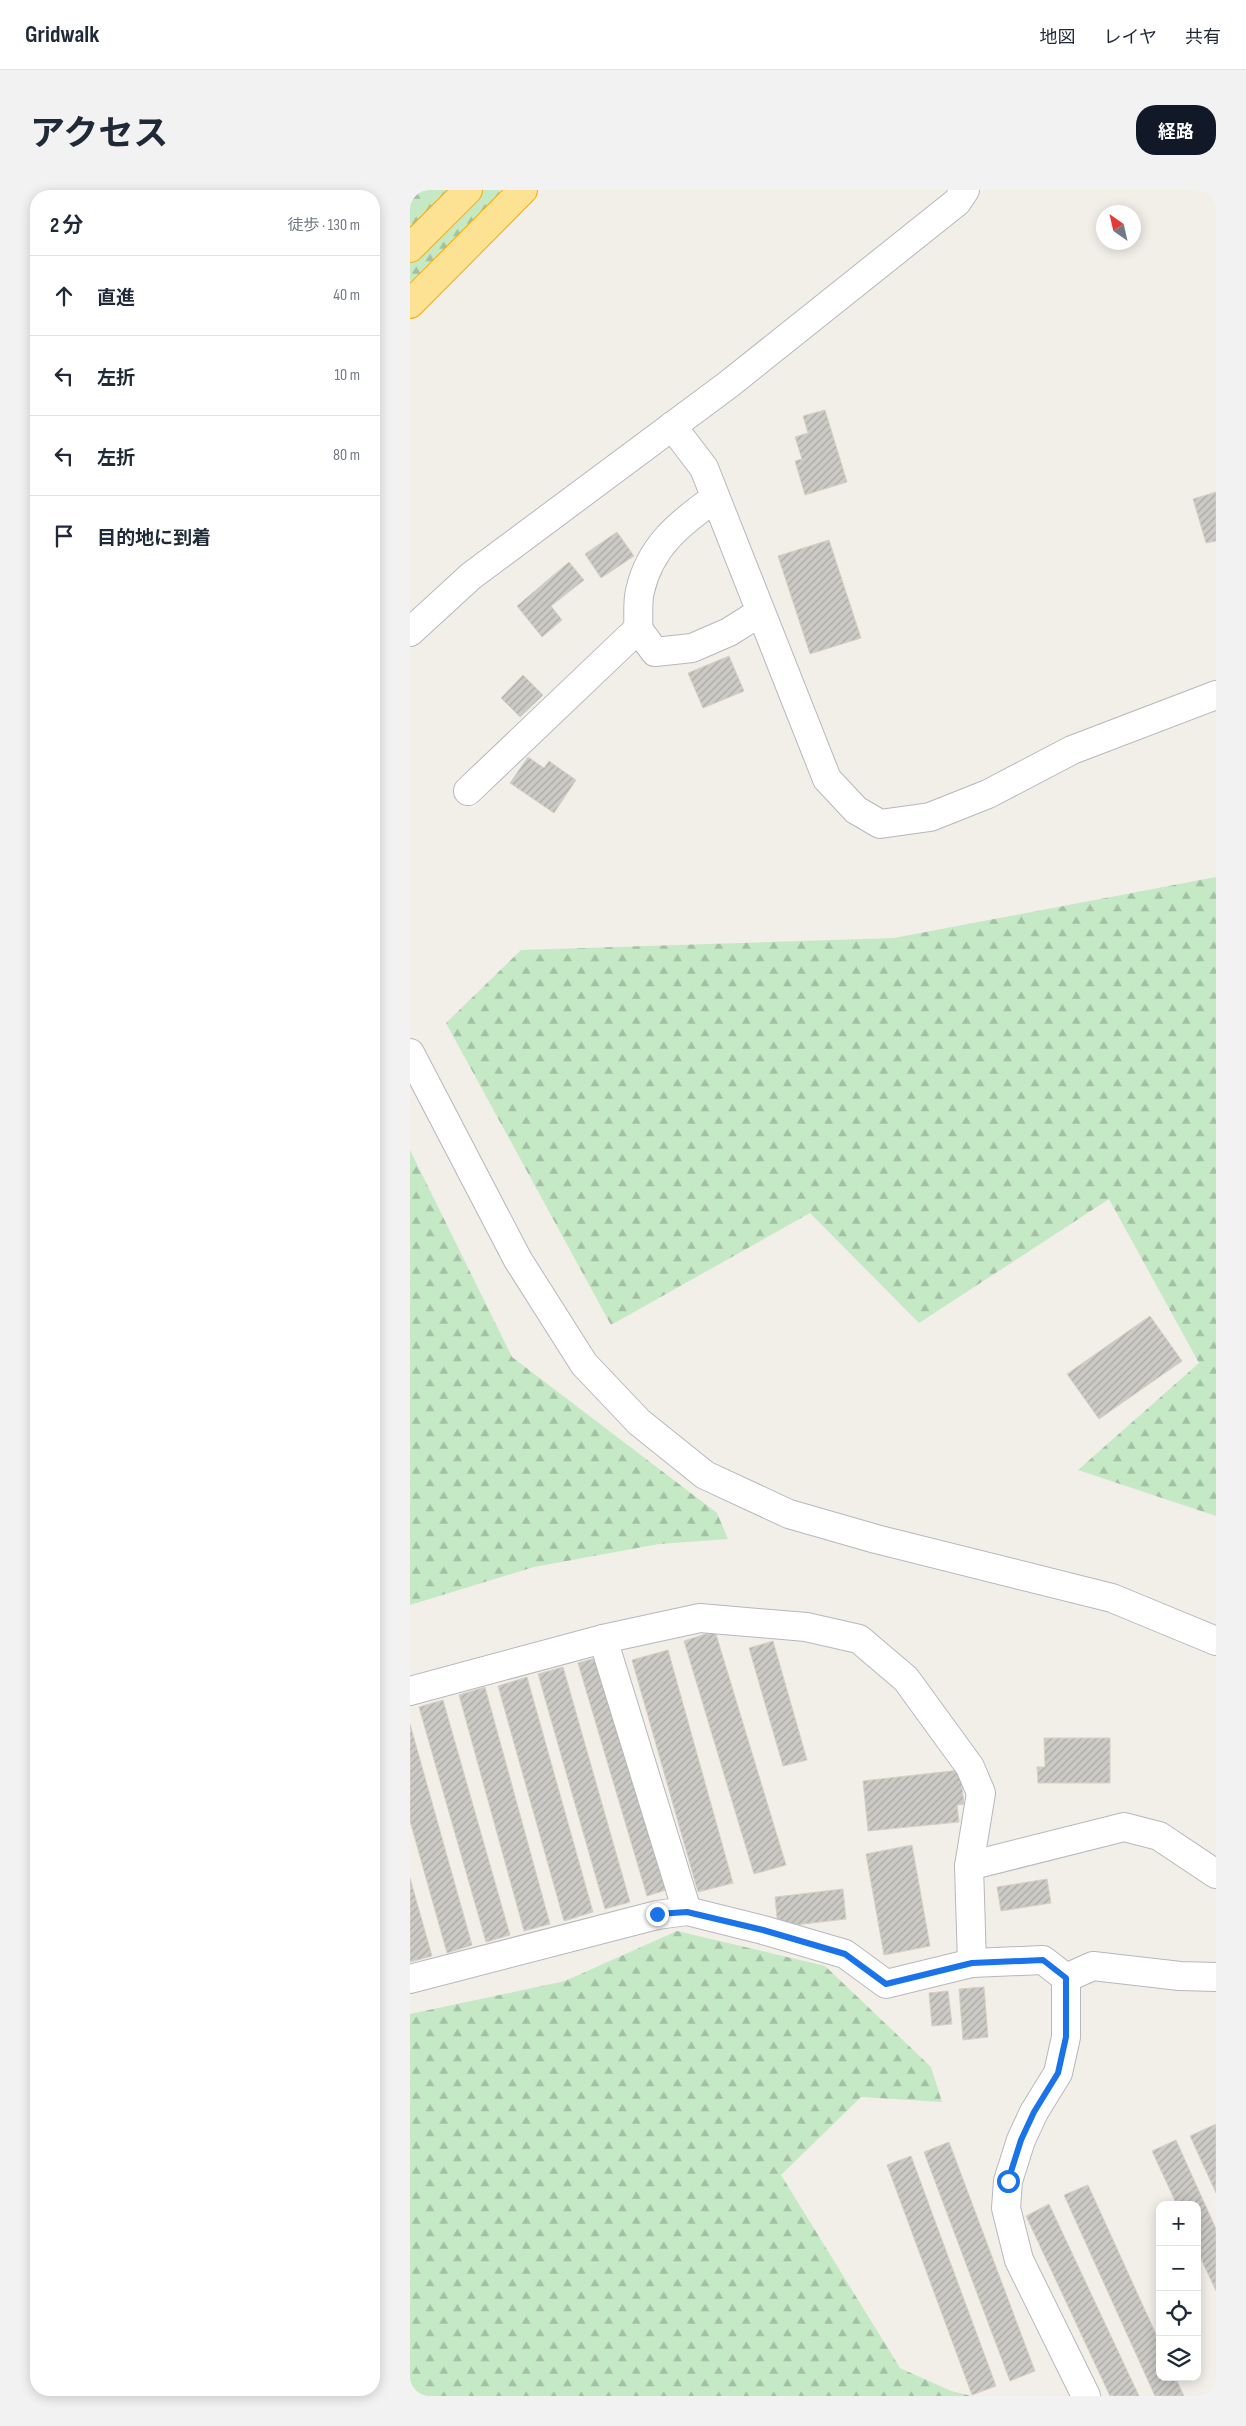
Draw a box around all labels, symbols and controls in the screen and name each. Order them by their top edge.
text: Gridwalk [25,20,99,49]
text: 地図 [1040,27,1076,48]
text: レイヤ [1104,27,1157,48]
text: 共有 [1185,27,1221,48]
button: 経路 [1136,105,1216,155]
text: アクセス [30,113,168,156]
north arrow [1096,205,1141,250]
text: 2 分 [50,213,83,238]
text: 徒歩 · 130 m [287,216,360,235]
icon: ahead [50,282,78,310]
text: 40 m [333,286,360,305]
text: 直進 [97,287,135,310]
icon: left [50,362,78,390]
text: 10 m [334,366,360,385]
text: 左折 [97,367,135,390]
icon: left [50,442,78,470]
text: 80 m [333,446,360,465]
text: 左折 [97,447,135,470]
icon: arrive [50,522,78,550]
text: 目的地に到着 [97,527,211,550]
route end [646,1903,669,1926]
route start [997,2170,1020,2193]
map controls [1156,2201,1201,2381]
button: + [1156,2201,1201,2246]
button: − [1156,2246,1201,2291]
button: locate [1156,2291,1201,2336]
button: layers [1156,2336,1201,2381]

